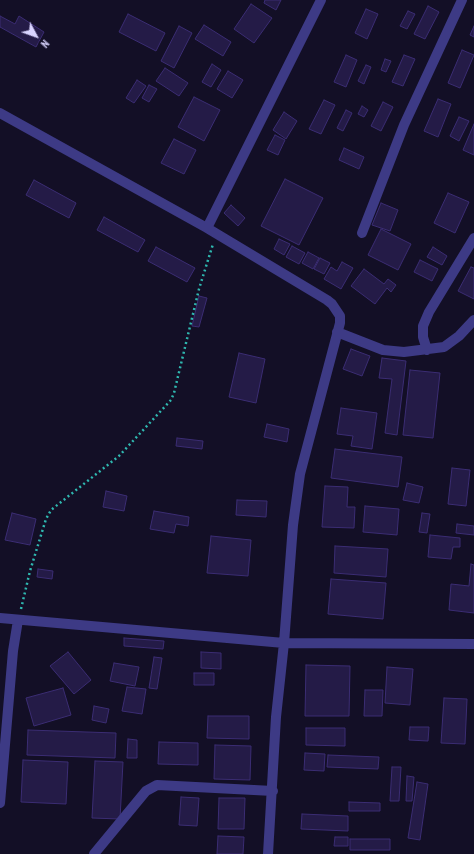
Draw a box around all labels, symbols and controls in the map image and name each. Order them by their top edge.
north arrow [16,16,56,56]
text: N [38,37,52,51]

